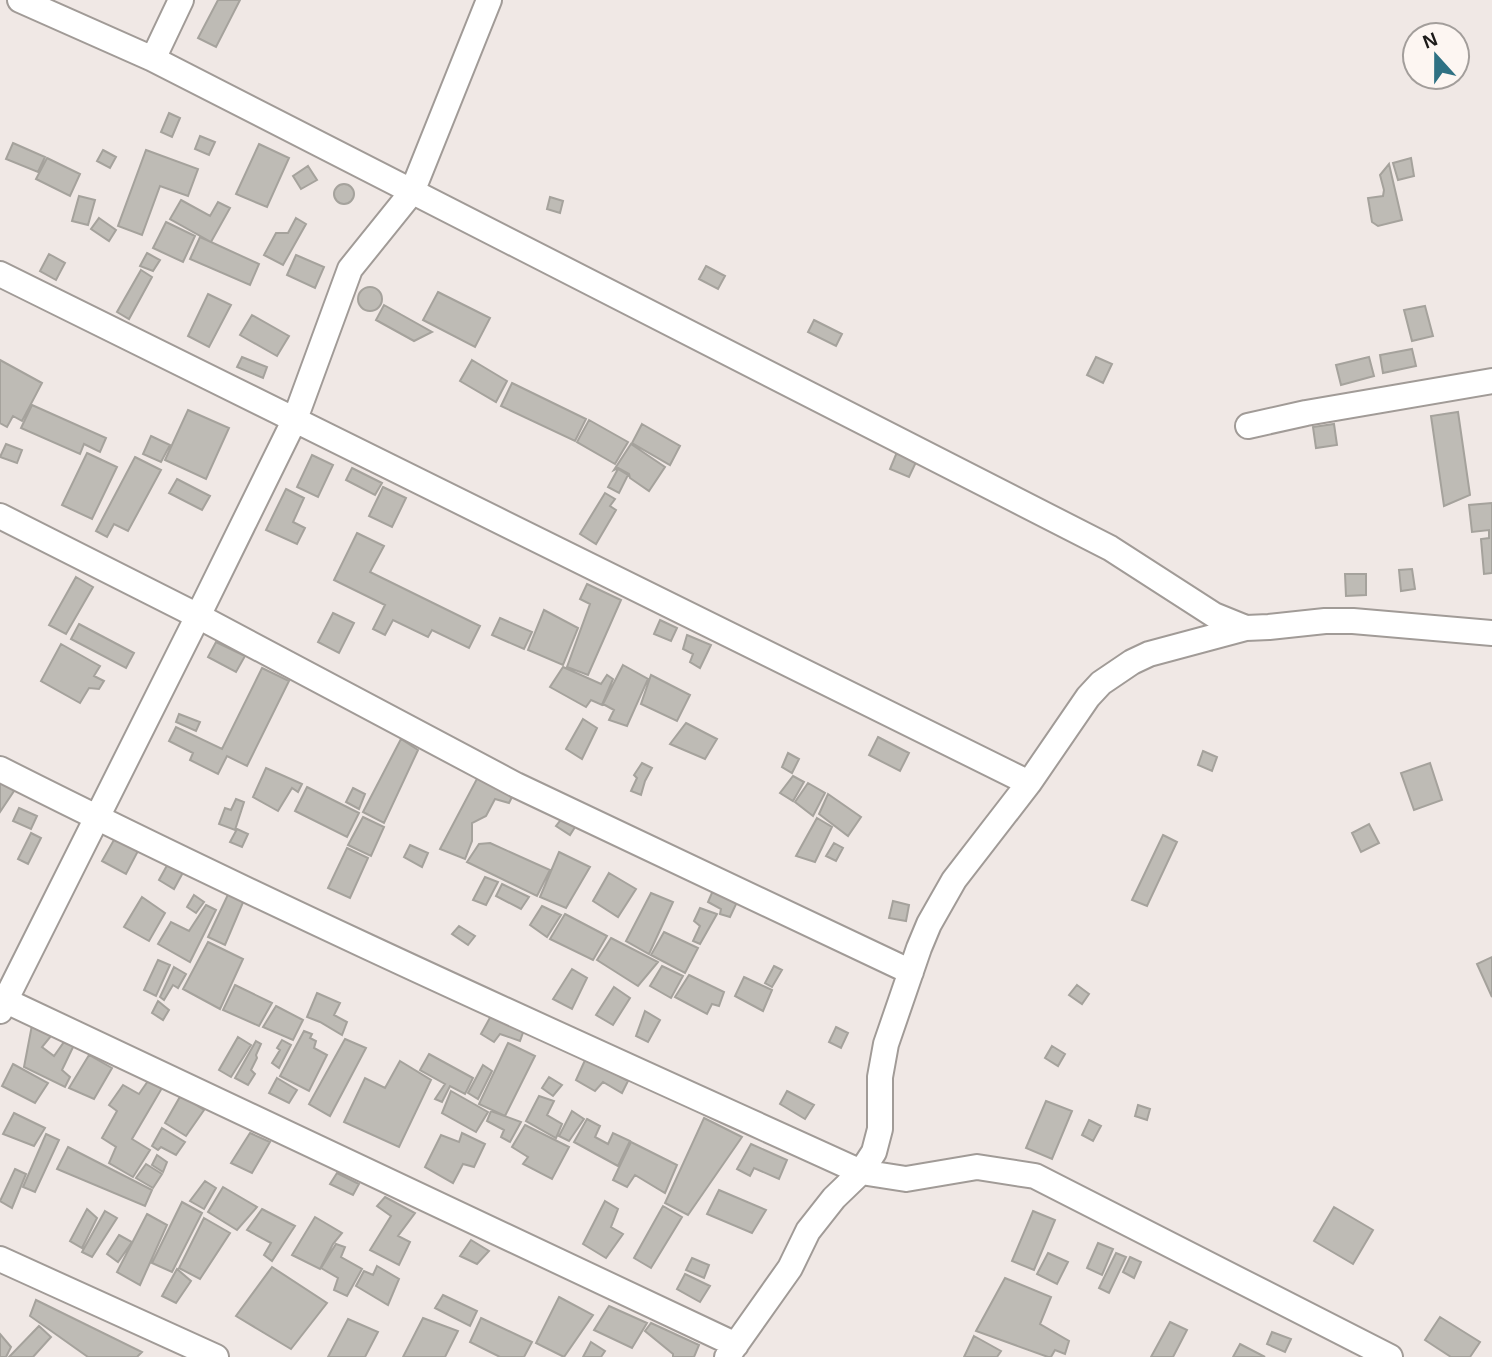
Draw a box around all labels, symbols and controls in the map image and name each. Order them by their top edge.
north arrow [1401,21,1471,91]
text: N [1420,28,1440,53]

